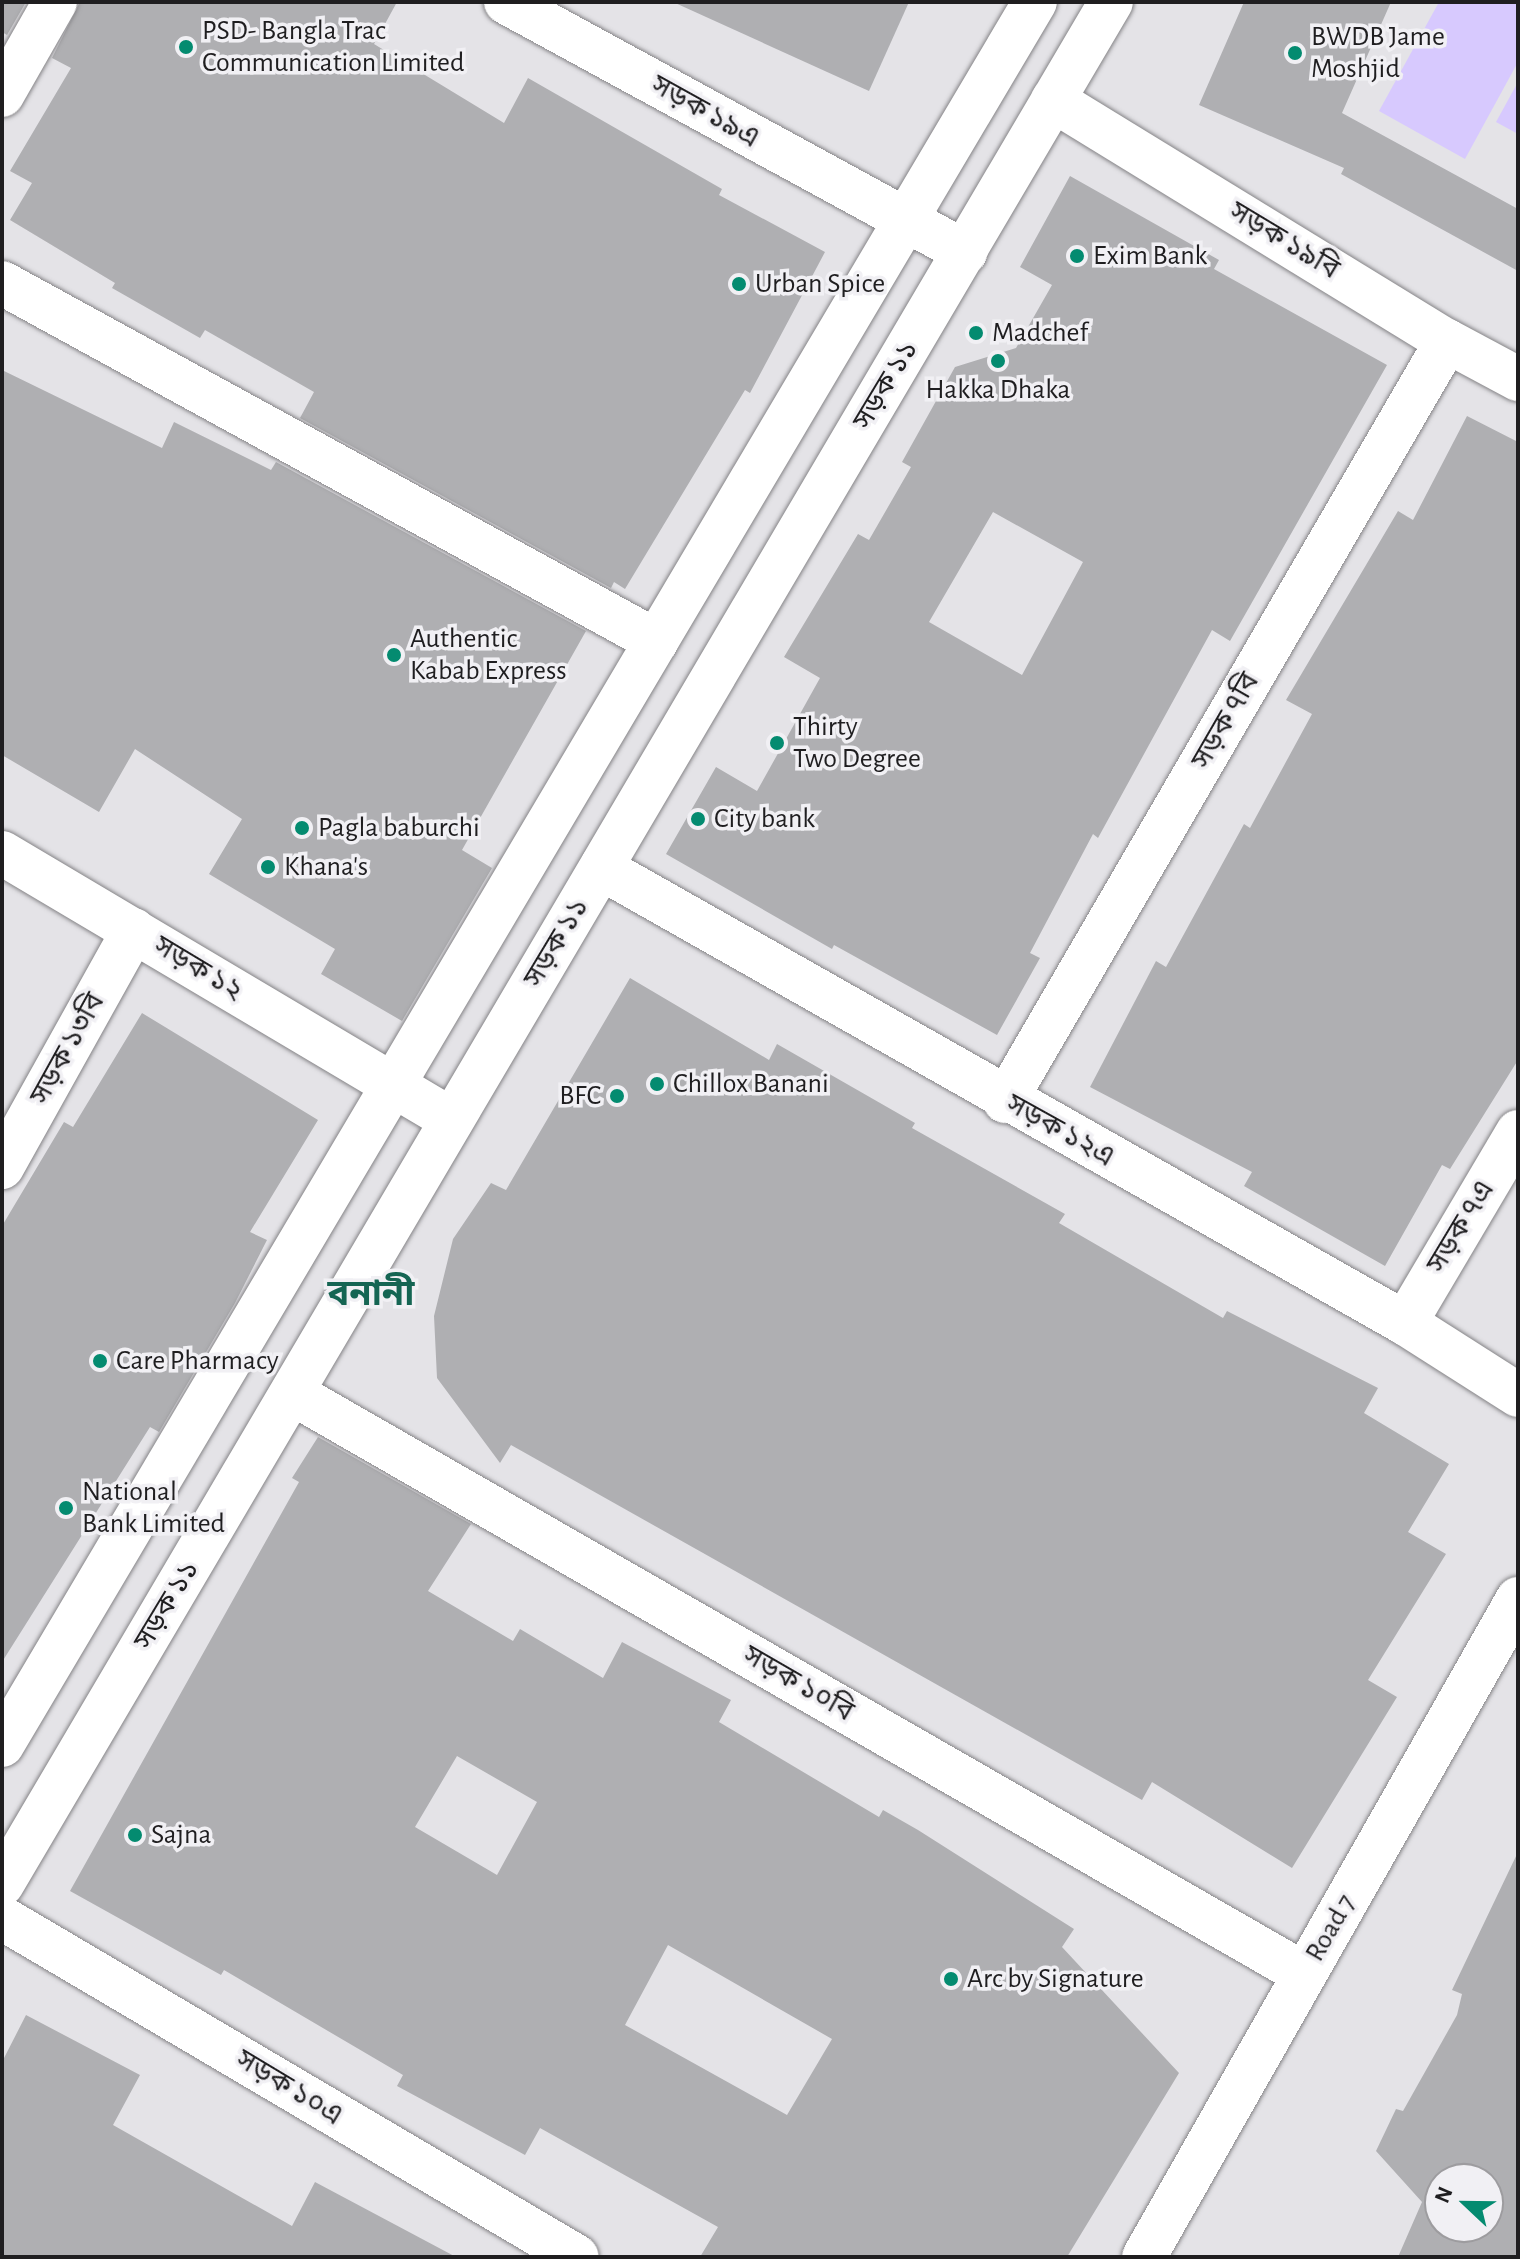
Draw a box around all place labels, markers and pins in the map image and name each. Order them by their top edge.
place label: PSD- Bangla Trac Communication Limited [202,14,464,80]
place label: BWDB Jame Moshjid [1311,20,1445,86]
marker: PSD- Bangla Trac Communication Limited [177,38,195,56]
marker: BWDB Jame Moshjid [1286,44,1304,62]
place label: Exim Bank [1093,239,1207,273]
marker: Exim Bank [1068,247,1086,265]
place label: Urban Spice [755,267,885,301]
marker: Urban Spice [730,275,748,293]
place label: Madchef [992,316,1088,350]
marker: Madchef [967,324,985,342]
marker: Hakka Dhaka [989,352,1007,370]
place label: Hakka Dhaka [926,373,1070,407]
place label: Authentic Kabab Express [410,622,567,688]
marker: Authentic Kabab Express [385,646,403,664]
place label: Thirty Two Degree [793,710,921,776]
marker: Thirty Two Degree [768,734,786,752]
place label: City bank [714,802,815,836]
marker: City bank [689,810,707,828]
place label: Pagla baburchi [318,811,480,845]
marker: Pagla baburchi [293,819,311,837]
place label: Khana's [284,850,368,884]
marker: Khana's [259,858,277,876]
place label: Chillox Banani [673,1067,829,1101]
marker: Chillox Banani [648,1075,666,1093]
place label: BFC [559,1079,601,1113]
marker: BFC [608,1087,626,1105]
place label: Care Pharmacy [116,1344,279,1378]
marker: Care Pharmacy [91,1352,109,1370]
place label: National Bank Limited [82,1475,225,1541]
marker: National Bank Limited [57,1499,75,1517]
place label: Sajna [151,1818,211,1852]
marker: Sajna [126,1826,144,1844]
place label: Arc by Signature [967,1962,1144,1996]
marker: Arc by Signature [942,1970,960,1988]

